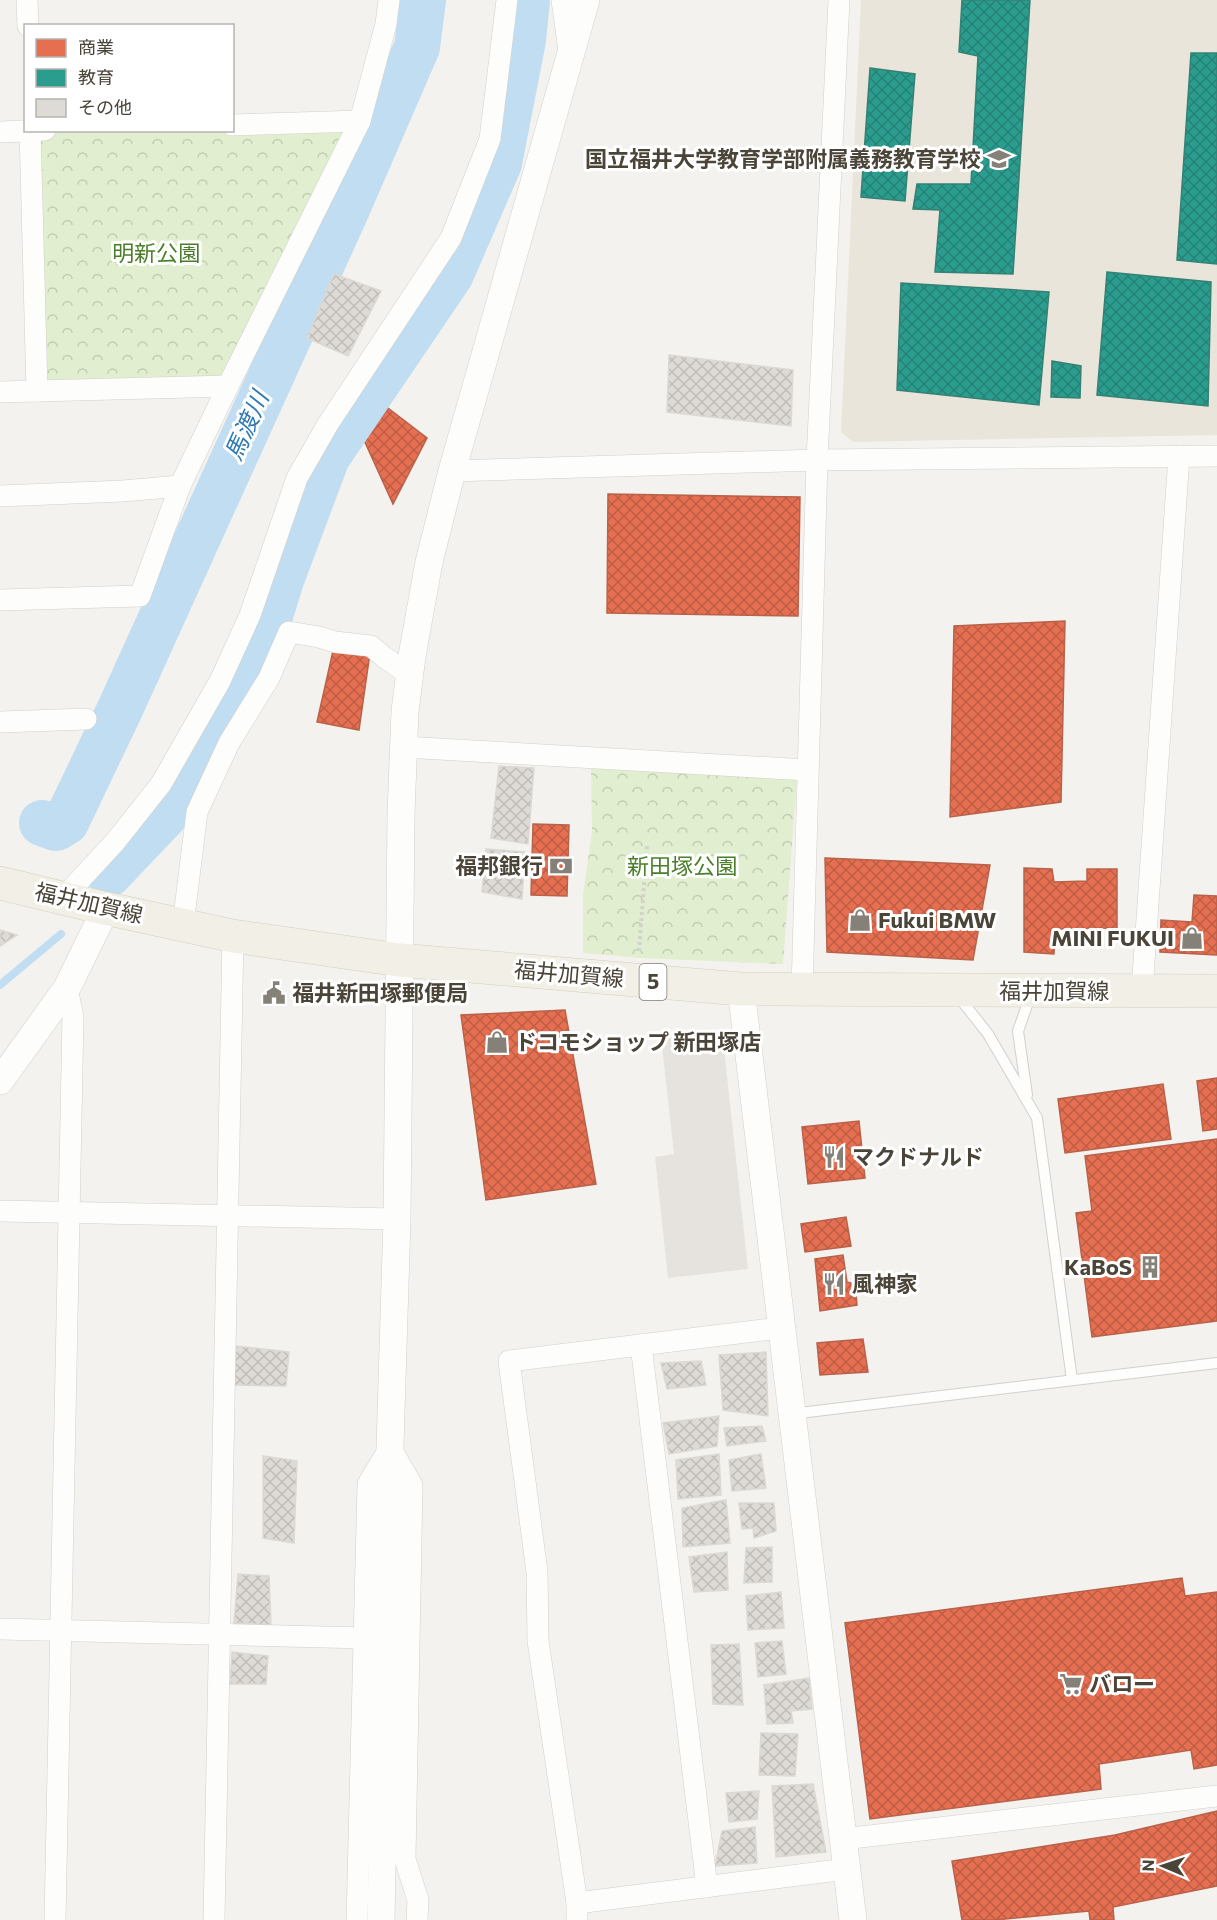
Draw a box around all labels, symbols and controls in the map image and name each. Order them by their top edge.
legend [24,24,234,132]
text: 商業 [78,36,114,58]
text: 教育 [78,66,114,88]
text: その他 [78,96,132,118]
place label: 国立福井大学教育学部附属義務教育学校 [585,145,981,172]
school or university icon: 国立福井大学教育学部附属義務教育学校 [986,146,1012,172]
park label: 明新公園 [112,239,200,266]
water label: 馬渡川 [218,384,275,464]
place label: 福邦銀行 [455,852,543,879]
park label: 新田塚公園 [627,852,737,879]
bank icon: 福邦銀行 [548,853,574,879]
street label: 福井加賀線 [32,877,146,928]
place label: Fukui BMW [878,906,996,933]
shop icon: Fukui BMW [847,907,873,933]
place label: MINI FUKUI [1051,924,1174,951]
shop icon: MINI FUKUI [1179,925,1205,951]
street label: 福井加賀線 [513,955,625,992]
road number: 5 [640,964,666,1000]
street label: 福井加賀線 [999,977,1109,1004]
place label: 福井新田塚郵便局 [292,979,468,1006]
public building icon: 福井新田塚郵便局 [261,980,287,1006]
place label: ドコモショップ 新田塚店 [515,1028,761,1055]
shop icon: ドコモショップ 新田塚店 [484,1029,510,1055]
place label: マクドナルド [852,1143,984,1170]
restaurant icon: マクドナルド [821,1144,847,1170]
place label: KaBoS [1064,1253,1132,1280]
building icon: KaBoS [1137,1254,1163,1280]
place label: 風神家 [852,1270,918,1297]
restaurant icon: 風神家 [821,1271,847,1297]
place label: バロー [1089,1670,1155,1697]
supermarket icon: バロー [1058,1671,1084,1697]
north arrow [1133,1836,1193,1896]
text: N [1138,1859,1157,1872]

